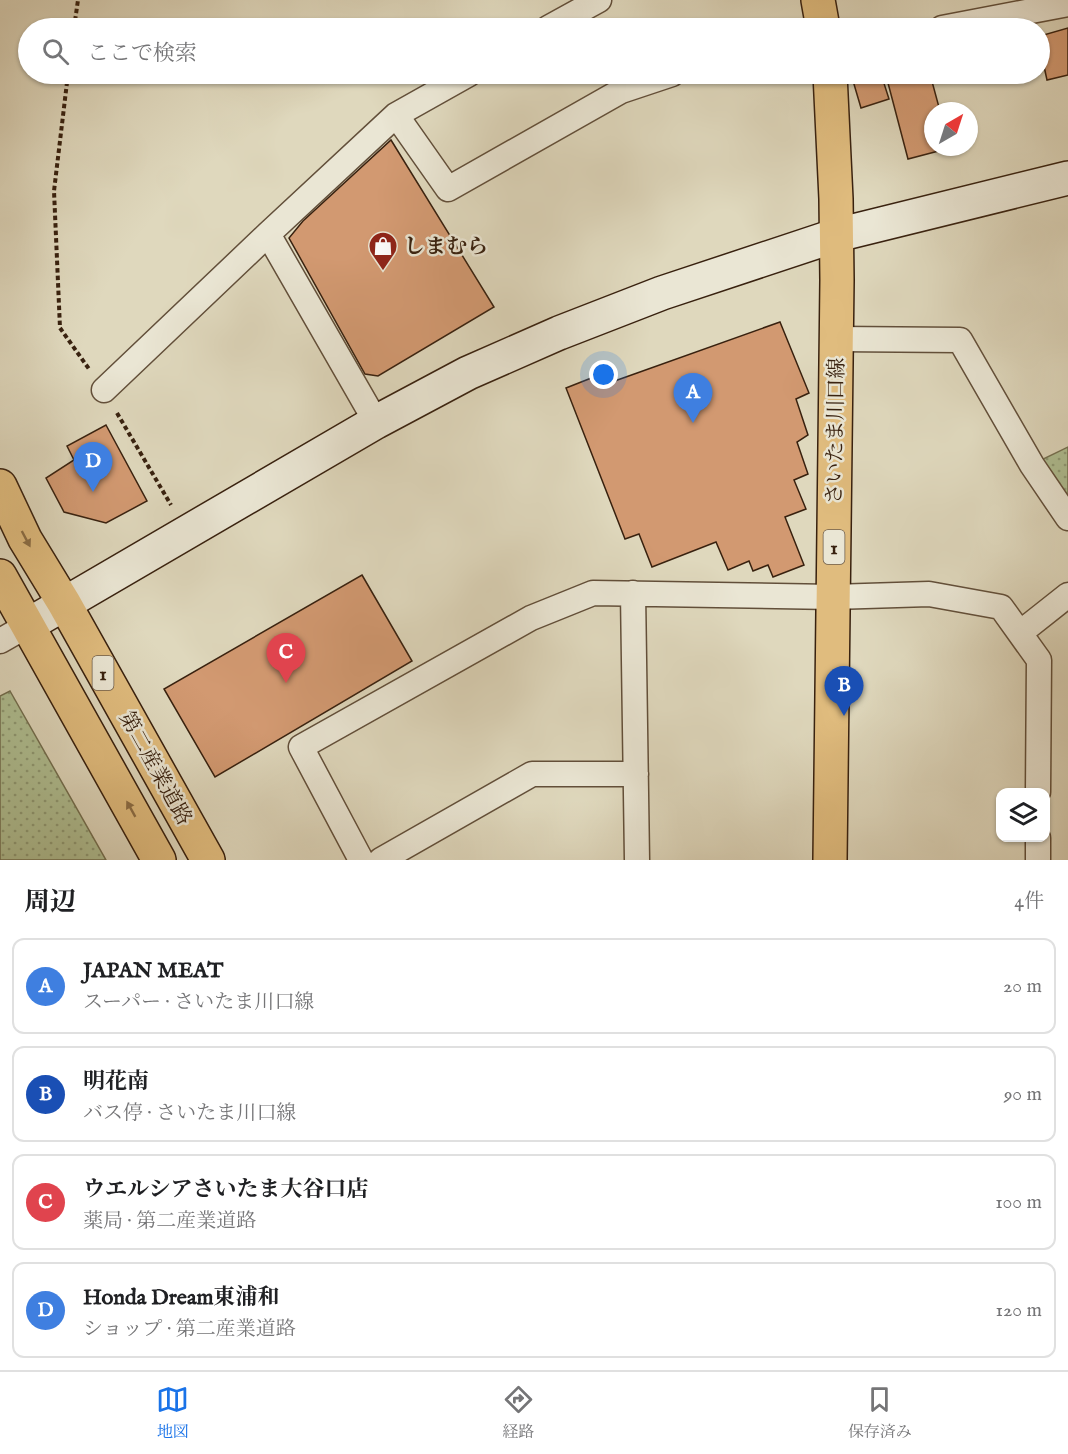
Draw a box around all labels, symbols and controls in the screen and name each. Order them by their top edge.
search box [18,18,1050,84]
icon: search [39,35,72,68]
text: ここで検索 [87,40,197,68]
north arrow [924,102,978,156]
shop icon: しまむら [367,230,399,272]
place label: しまむら [404,234,488,261]
street label: さいたま川口線 [822,357,851,505]
your location [589,360,618,389]
pin: A [674,374,712,423]
pin: D [74,442,112,492]
one-way arrow [21,530,31,547]
road number: 1 [824,530,844,564]
pin: C [266,634,306,683]
road number: 1 [92,656,114,690]
pin: B [824,666,864,716]
street label: 第二産業道路 [112,707,197,830]
map controls [996,788,1050,842]
button: layers [996,788,1050,842]
one-way arrow [126,800,136,817]
text: 周辺 [24,886,76,919]
text: 4件 [1014,889,1044,914]
text: JAPAN MEAT [83,957,223,985]
text: A [39,974,52,999]
text: 20 m [1003,974,1042,999]
text: スーパー · さいたま川口線 [83,990,314,1015]
text: 明花南 [83,1068,149,1096]
text: B [39,1082,52,1107]
text: 90 m [1004,1082,1042,1107]
text: バス停 · さいたま川口線 [83,1101,296,1126]
text: ウエルシアさいたま大谷口店 [83,1176,368,1204]
text: C [38,1190,53,1215]
text: 100 m [995,1190,1042,1215]
text: 薬局 · 第二産業道路 [83,1209,256,1234]
text: Honda Dream東浦和 [83,1284,279,1312]
text: D [37,1298,54,1323]
text: 120 m [996,1298,1042,1323]
text: ショップ · 第二産業道路 [83,1317,296,1342]
tab: 地図 [156,1383,189,1443]
tab: 経路 [502,1383,535,1443]
tab: 保存済み [848,1383,912,1443]

